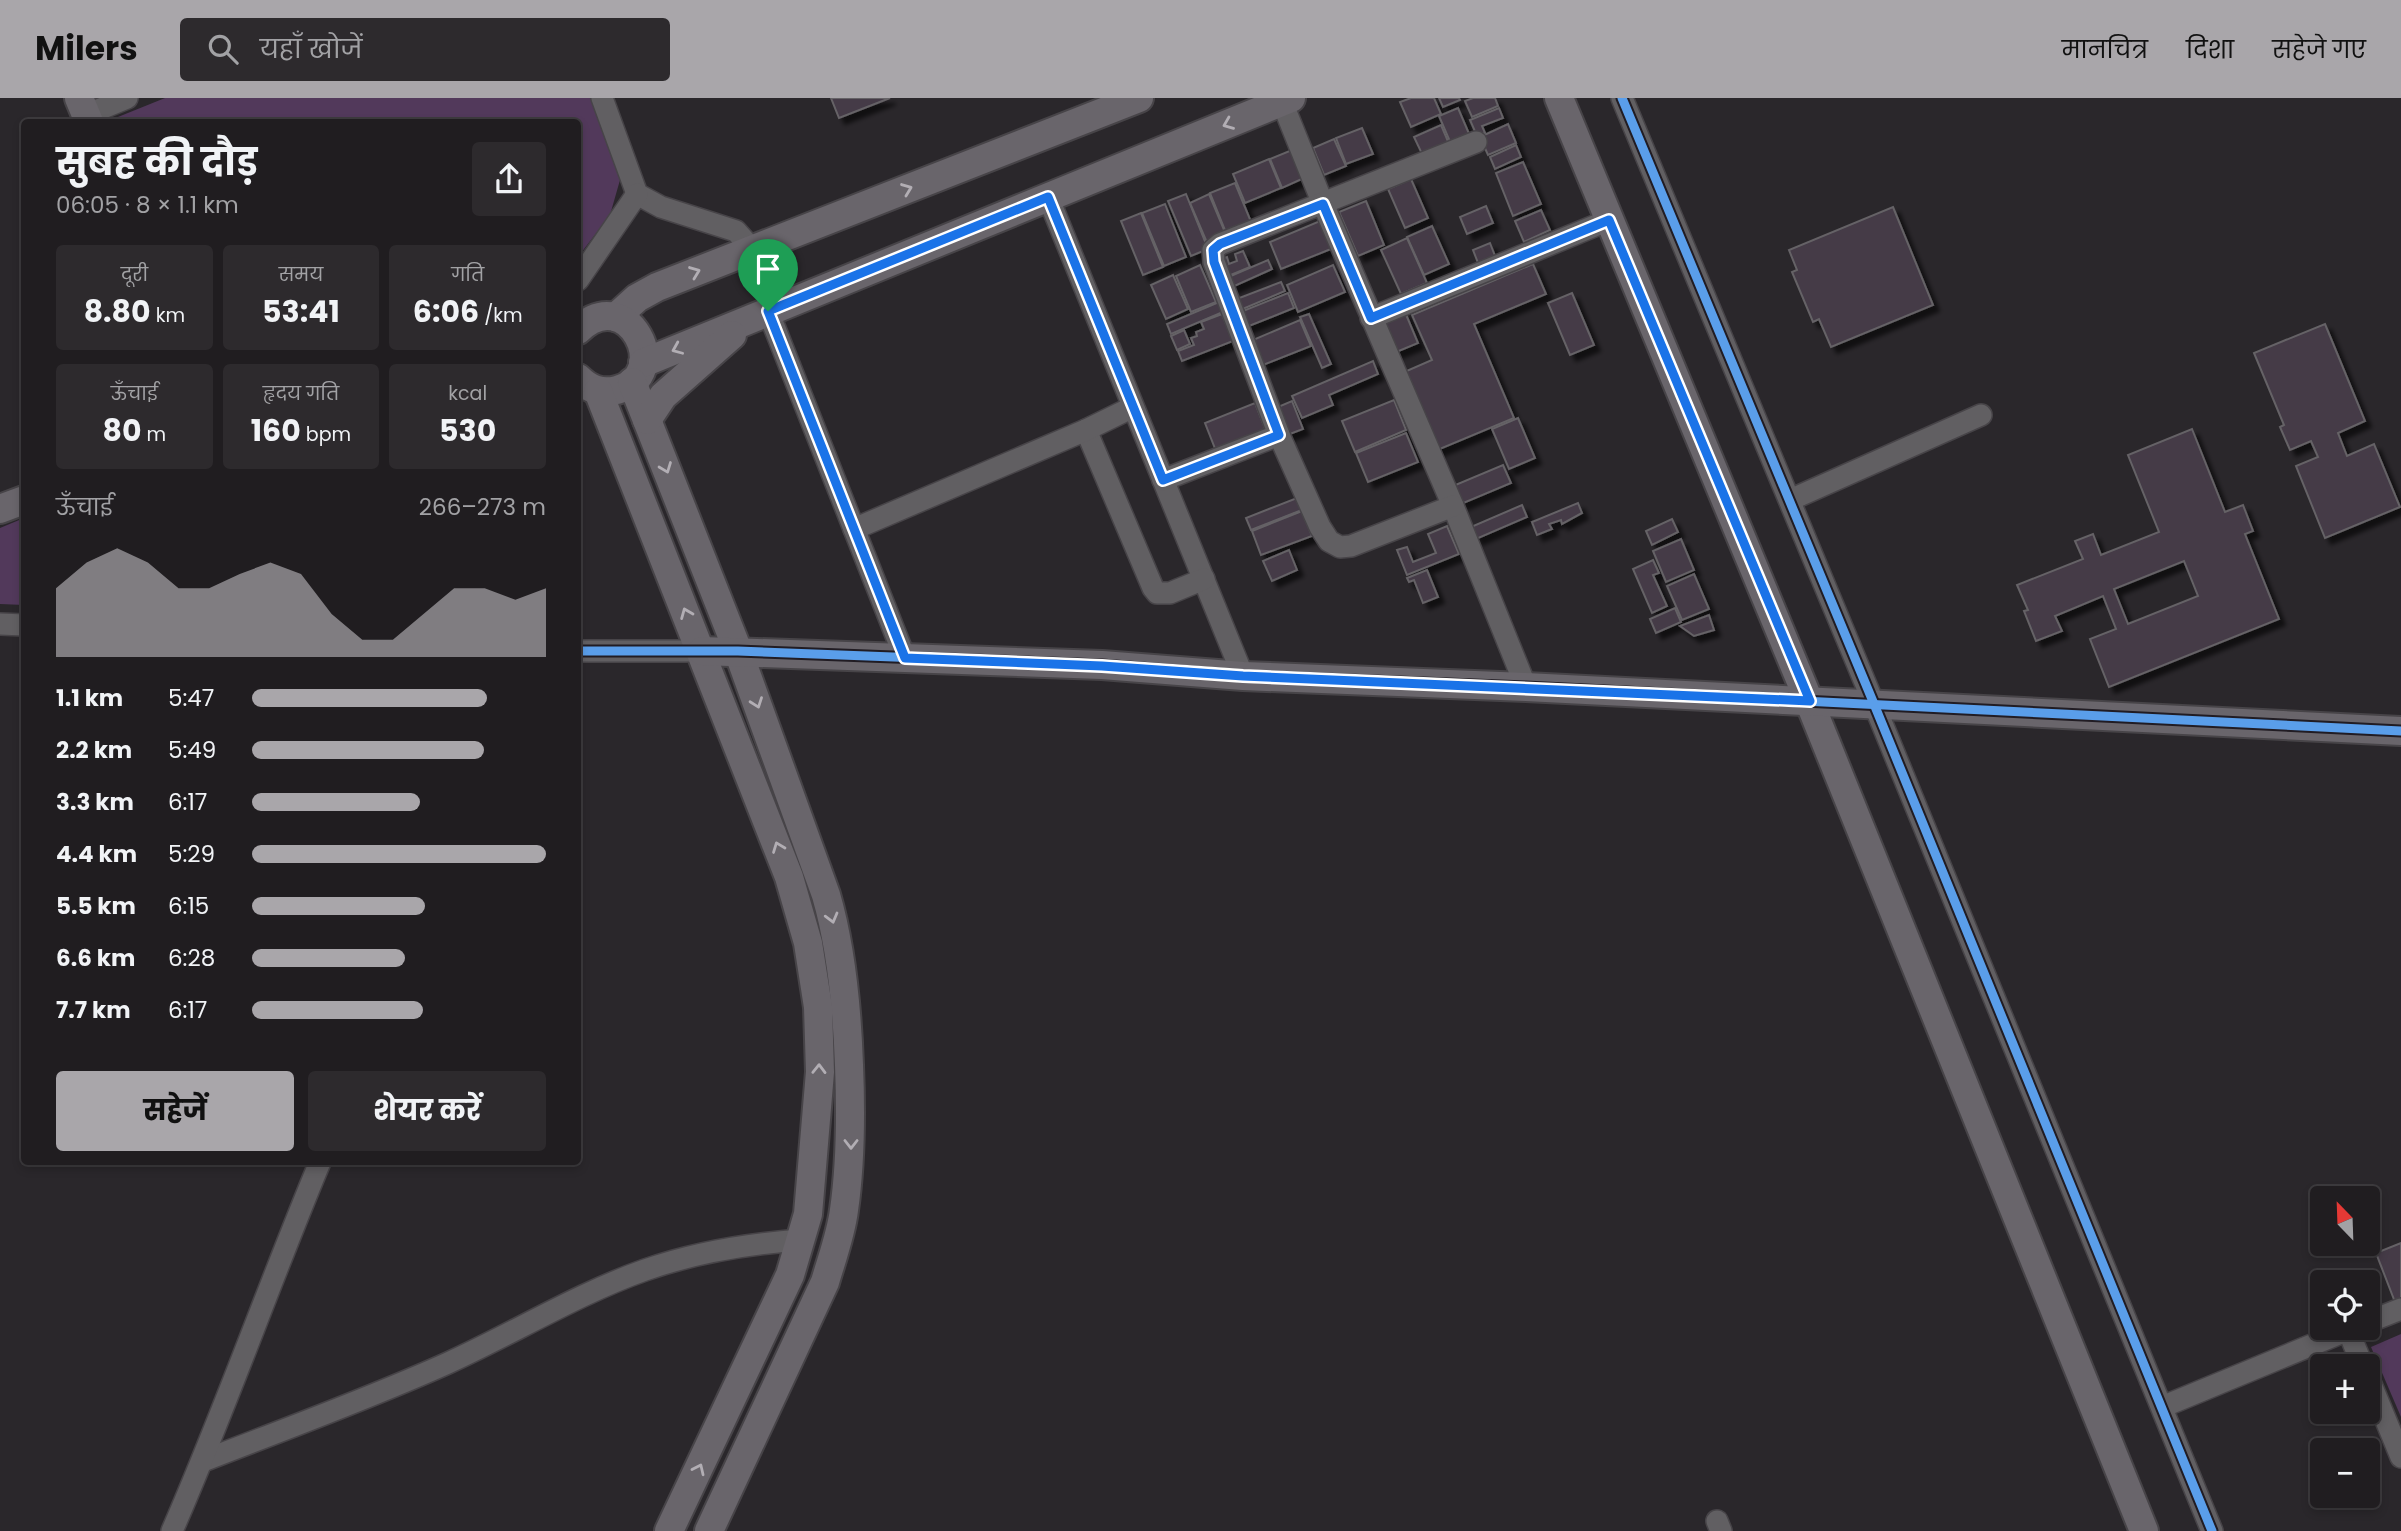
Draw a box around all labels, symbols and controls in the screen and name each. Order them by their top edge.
search box [180,18,670,81]
text: Milers [35,25,138,72]
icon: search [204,30,242,68]
text: यहाँ खोजें [260,31,362,67]
text: मानचित्र [2062,33,2148,66]
text: दिशा [2186,33,2234,66]
text: सहेजे गए [2272,33,2366,66]
one-way arrow [1222,115,1234,129]
text: सुबह की दौड़ [56,135,258,188]
button: share [472,142,546,216]
one-way arrow [901,184,913,198]
text: 06:05 · 8 × 1.1 km [56,189,239,221]
pin [738,239,798,311]
icon: arrive [749,250,787,288]
text: दूरी [121,261,148,288]
text: समय [279,261,323,288]
text: गति [451,261,484,288]
one-way arrow [689,266,701,280]
text: 8.80 [84,290,151,333]
text: 53:41 [262,290,340,333]
text: 6:06 [413,290,479,333]
text: km [151,302,185,329]
text: /km [479,302,523,329]
one-way arrow [672,341,684,355]
text: ऊँचाई [111,380,158,407]
text: हृदय गति [263,380,339,407]
text: kcal [448,380,487,407]
text: 80 [103,409,142,452]
text: 160 [251,409,301,452]
text: 530 [439,409,496,452]
text: m [142,421,166,448]
text: bpm [301,421,351,448]
one-way arrow [658,461,672,473]
text: ऊँचाई [56,491,113,523]
text: 266–273 m [419,491,546,523]
one-way arrow [681,607,695,619]
text: 1.1 km [56,682,123,714]
text: 5:47 [168,682,214,714]
one-way arrow [749,697,763,709]
text: 2.2 km [56,734,132,766]
text: 5:49 [168,734,216,766]
text: 3.3 km [56,786,134,818]
text: 6:17 [168,786,207,818]
text: 4.4 km [56,838,137,870]
text: 5:29 [168,838,215,870]
one-way arrow [772,842,786,854]
text: 5.5 km [56,890,136,922]
text: 6:15 [168,890,209,922]
one-way arrow [824,912,838,924]
text: 6.6 km [56,942,135,974]
text: 6:28 [168,942,215,974]
text: 7.7 km [56,994,131,1026]
text: 6:17 [168,994,207,1026]
one-way arrow [812,1064,827,1075]
button: सहेजें [56,1071,294,1151]
button: शेयर करें [308,1071,546,1151]
one-way arrow [843,1139,859,1150]
north arrow [2310,1186,2380,1256]
map controls [2310,1186,2380,1508]
button: locate [2310,1270,2380,1340]
button: + [2310,1354,2380,1424]
button: − [2310,1438,2380,1508]
one-way arrow [690,1464,704,1476]

